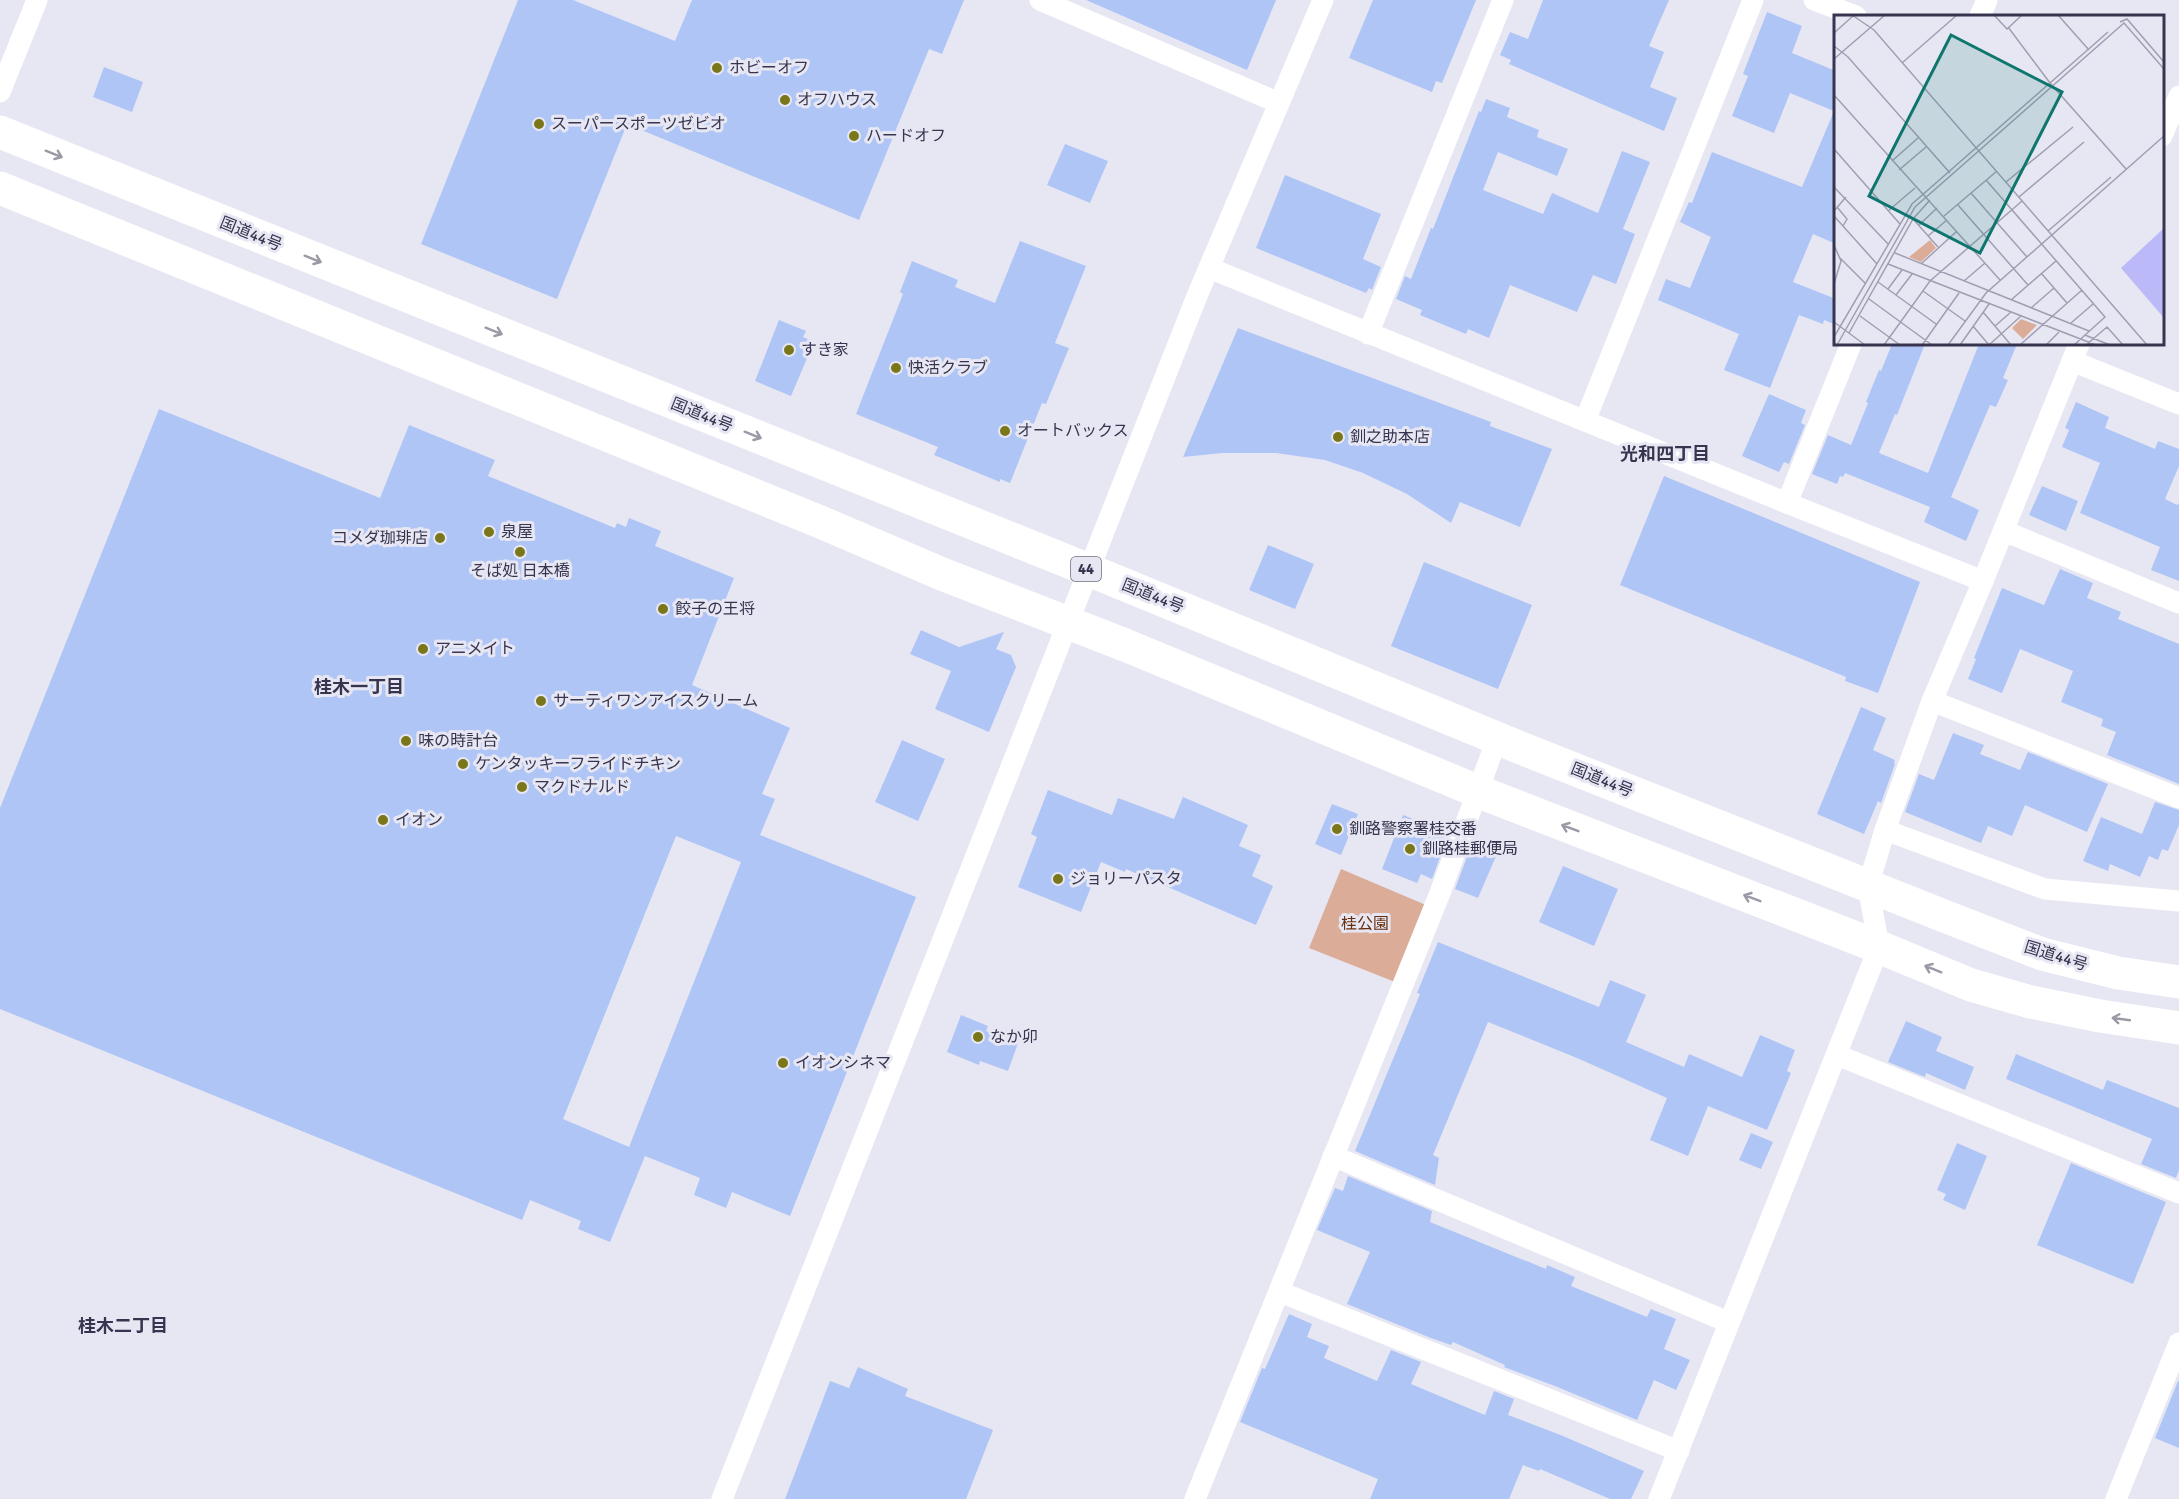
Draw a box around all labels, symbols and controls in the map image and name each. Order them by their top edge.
inset map [1834,15,2164,345]
place label: ホビーオフ [729,58,809,78]
marker: ホビーオフ [710,61,724,75]
place label: オフハウス [797,90,877,110]
marker: オフハウス [778,93,792,107]
place label: スーパースポーツゼビオ [551,114,726,134]
marker: スーパースポーツゼビオ [532,117,546,131]
place label: ハードオフ [866,126,946,146]
marker: ハードオフ [847,129,861,143]
one-way arrow [45,149,63,160]
street label: 国道44号 [217,213,285,255]
one-way arrow [303,254,322,265]
one-way arrow [484,326,503,337]
place label: すき家 [801,340,849,360]
marker: すき家 [782,343,796,357]
place label: 快活クラブ [908,358,988,378]
marker: 快活クラブ [889,361,903,375]
street label: 国道44号 [668,394,736,436]
place label: オートバックス [1017,421,1129,441]
marker: オートバックス [998,424,1012,438]
place label: 釧之助本店 [1350,427,1430,447]
one-way arrow [743,430,762,441]
marker: 釧之助本店 [1331,430,1345,444]
district label: 光和四丁目 [1620,443,1710,465]
place label: 泉屋 [501,522,533,542]
marker: 泉屋 [482,525,496,539]
place label: コメダ珈琲店 [332,528,428,548]
marker: コメダ珈琲店 [433,531,447,545]
marker: そば処 日本橋 [513,545,527,559]
road number: 44 [1071,557,1101,581]
place label: そば処 日本橋 [470,561,570,581]
street label: 国道44号 [1119,575,1187,617]
place label: 餃子の王将 [675,599,755,619]
marker: 餃子の王将 [656,602,670,616]
place label: アニメイト [435,639,515,659]
marker: アニメイト [416,642,430,656]
district label: 桂木一丁目 [314,676,404,698]
place label: サーティワンアイスクリーム [553,691,758,711]
marker: サーティワンアイスクリーム [534,694,548,708]
place label: 味の時計台 [418,731,498,751]
marker: 味の時計台 [399,734,413,748]
place label: ケンタッキーフライドチキン [475,754,681,774]
marker: ケンタッキーフライドチキン [456,757,470,771]
street label: 国道44号 [1568,759,1636,801]
place label: マクドナルド [534,777,630,797]
marker: マクドナルド [515,780,529,794]
place label: イオン [395,810,443,830]
marker: イオン [376,813,390,827]
place label: 釧路警察署桂交番 [1349,819,1477,839]
one-way arrow [1561,821,1580,832]
marker: 釧路警察署桂交番 [1330,822,1344,836]
place label: 釧路桂郵便局 [1422,839,1518,859]
marker: 釧路桂郵便局 [1403,842,1417,856]
place label: ジョリーパスタ [1070,869,1182,889]
marker: ジョリーパスタ [1051,872,1065,886]
one-way arrow [1743,892,1762,903]
park label: 桂公園 [1341,914,1389,934]
street label: 国道44号 [2022,937,2090,975]
one-way arrow [1925,963,1943,974]
one-way arrow [2112,1014,2131,1025]
place label: なか卯 [990,1027,1038,1047]
marker: なか卯 [971,1030,985,1044]
place label: イオンシネマ [795,1053,891,1073]
marker: イオンシネマ [776,1056,790,1070]
district label: 桂木二丁目 [78,1315,168,1337]

